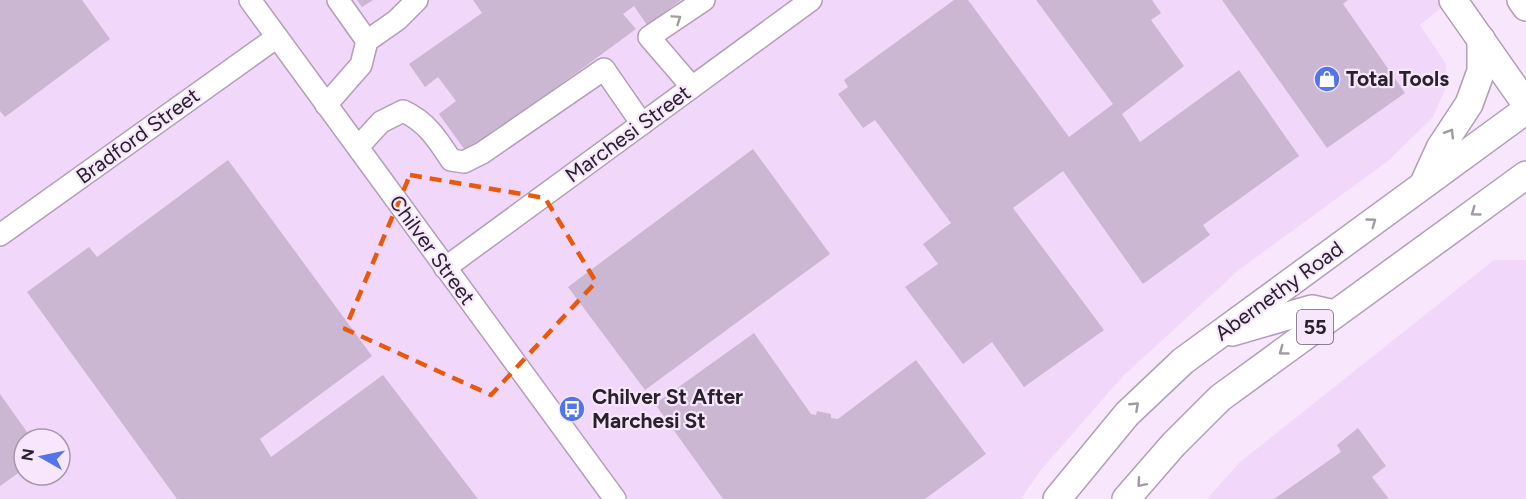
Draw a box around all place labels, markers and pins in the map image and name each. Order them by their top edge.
shop icon: Total Tools [1312,64,1342,94]
place label: Total Tools [1346,66,1449,91]
place label: Chilver St After Marchesi St [592,384,743,433]
bus stop icon: Chilver St After Marchesi St [557,394,587,424]

